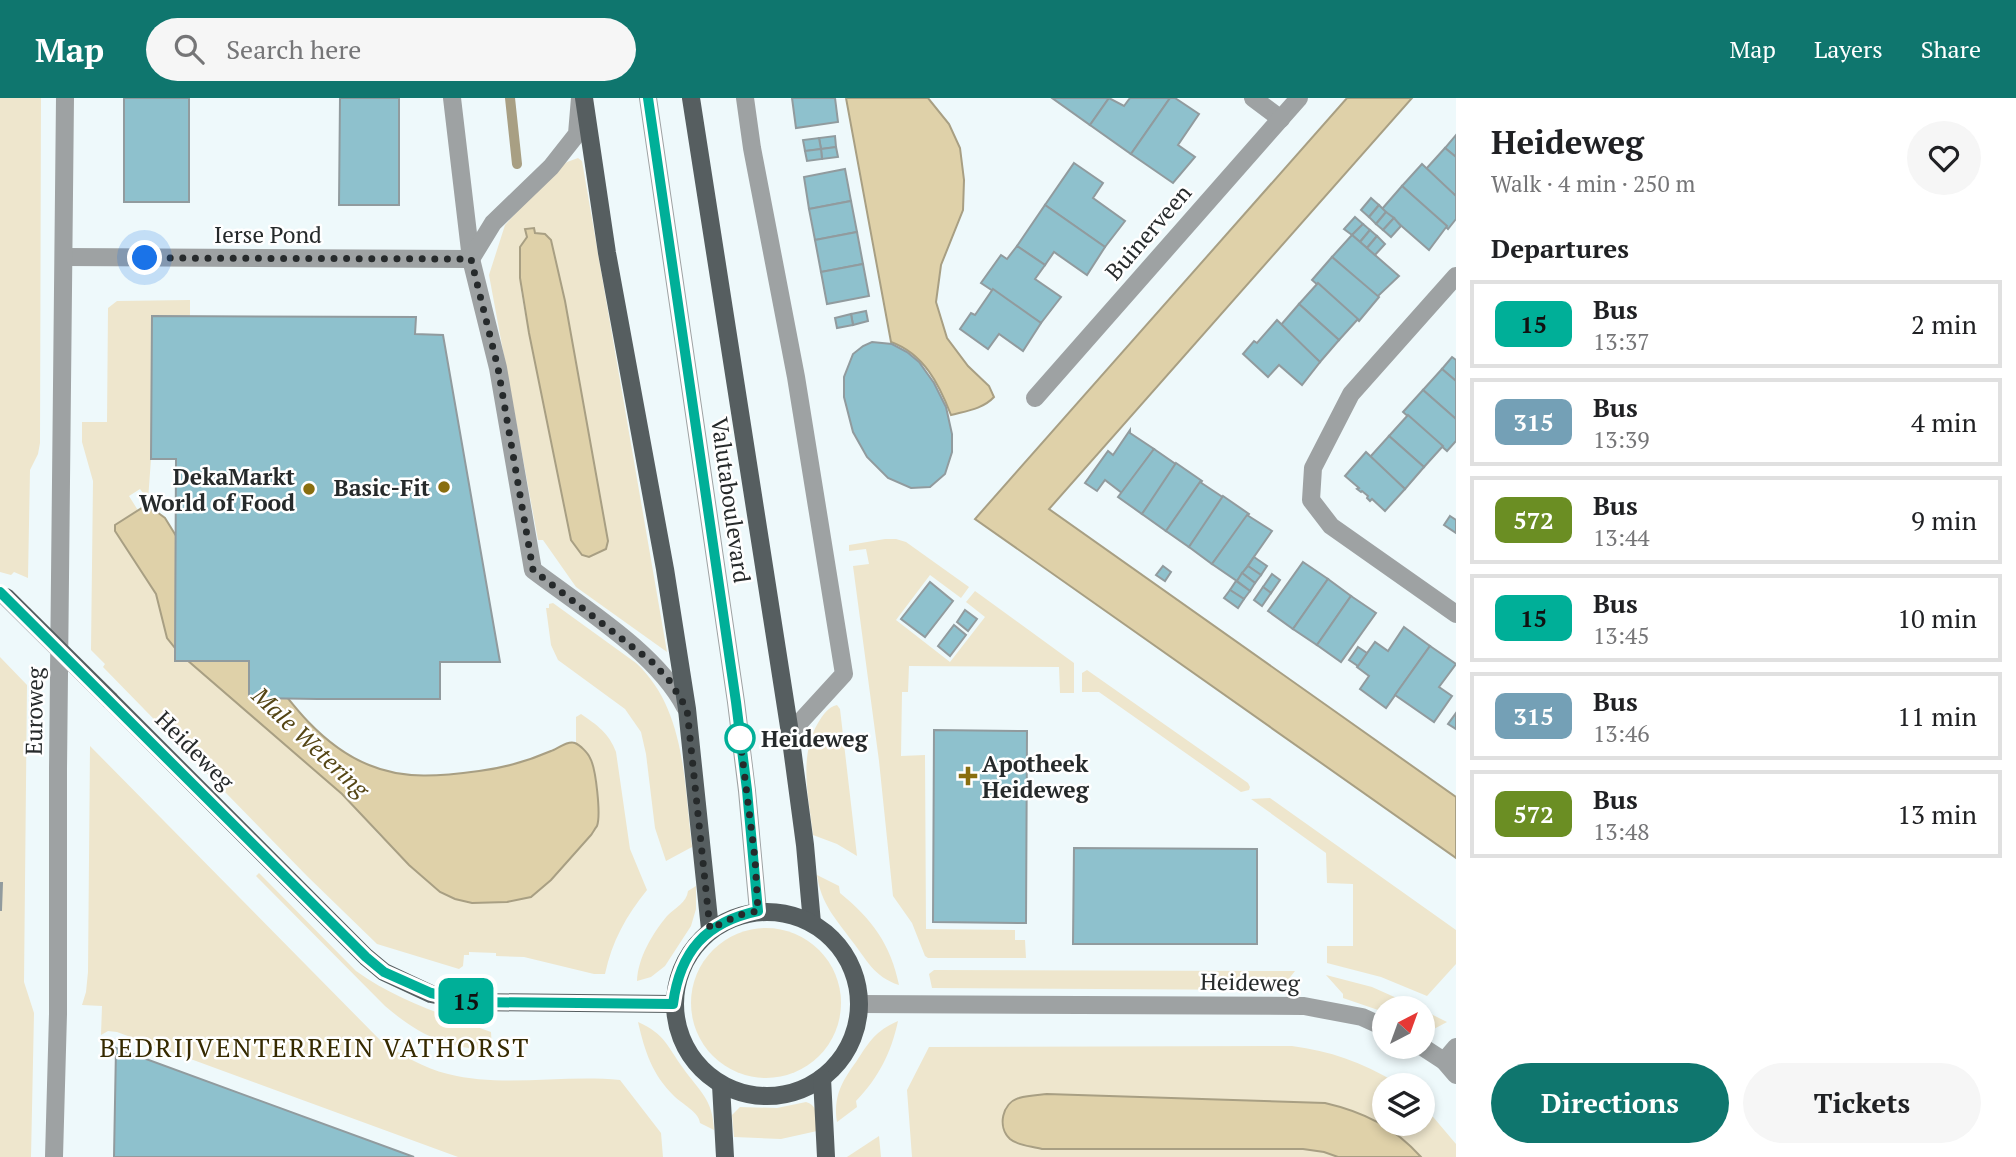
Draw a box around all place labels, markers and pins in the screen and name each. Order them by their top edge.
place label: DekaMarkt World of Food [139,461,295,518]
place label: Basic-Fit [334,472,430,503]
marker: Basic-Fit [436,479,452,495]
marker: DekaMarkt World of Food [301,481,317,497]
marker: Heideweg [725,723,755,753]
place label: Heideweg [761,723,869,754]
place label: Apotheek Heideweg [982,748,1090,805]
marker: Apotheek Heideweg [960,768,976,784]

